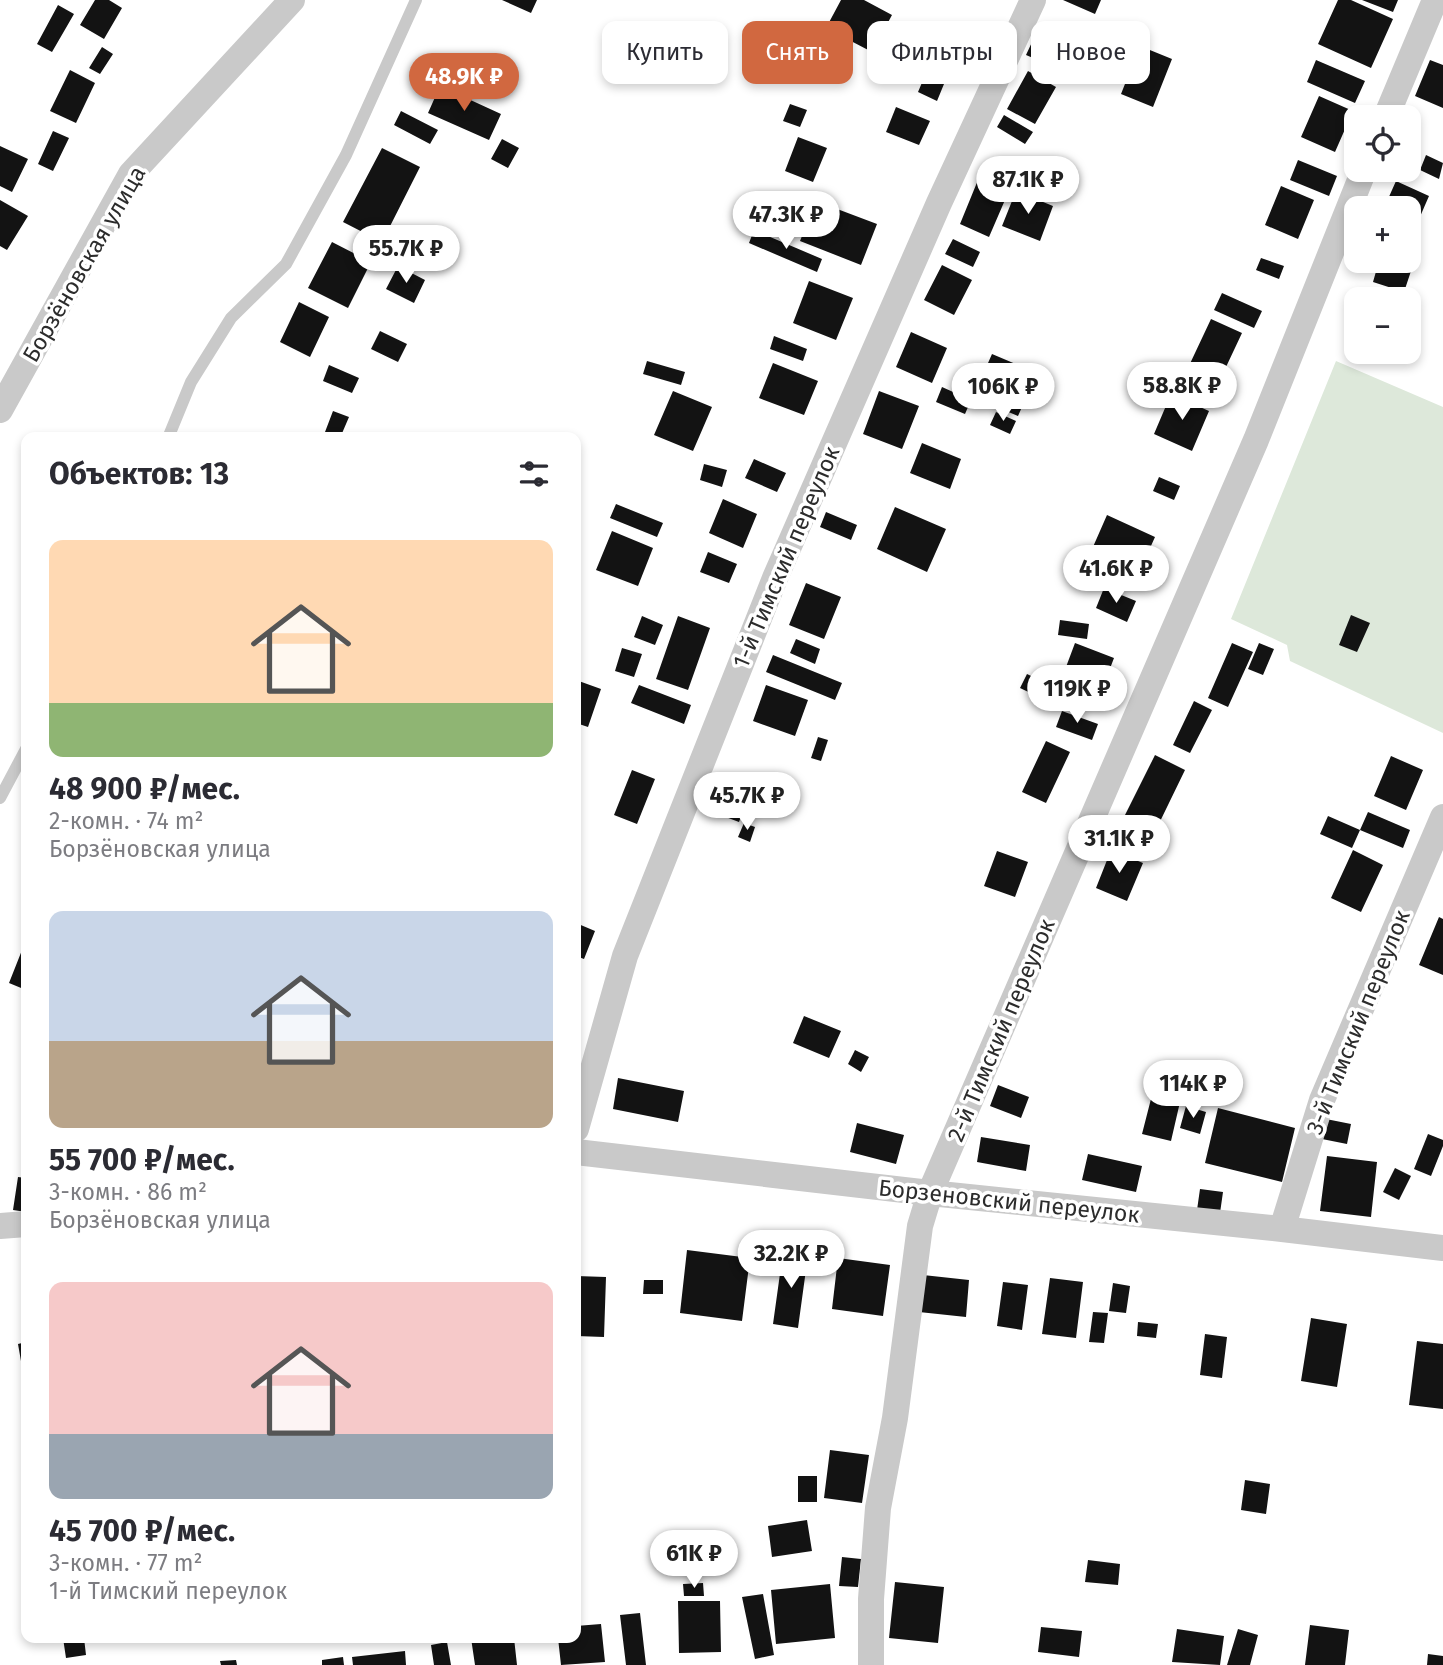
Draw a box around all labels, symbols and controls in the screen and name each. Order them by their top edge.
chip: Купить [602,21,728,84]
chip: Снять [742,21,853,84]
chip: Фильтры [867,21,1017,84]
chip: Новое [1031,21,1150,84]
pin: 48.9K ₽ [399,54,529,113]
text: 48.9K ₽ [425,62,503,90]
map controls [1344,105,1421,364]
button: locate [1344,105,1421,182]
pin: 87.1K ₽ [963,156,1093,216]
street label: Борзёновская улица [16,161,152,367]
text: 87.1K ₽ [992,165,1064,193]
pin: 47.3K ₽ [721,191,851,251]
button: + [1344,196,1421,273]
text: 47.3K ₽ [749,200,823,228]
pin: 55.7K ₽ [341,226,471,285]
text: 55.7K ₽ [369,234,443,262]
button: − [1344,287,1421,364]
pin: 58.8K ₽ [1117,362,1247,422]
pin: 106K ₽ [946,364,1060,423]
text: 58.8K ₽ [1143,371,1221,399]
text: 106K ₽ [968,372,1038,400]
street label: 1-й Тимский переулок [727,442,845,672]
icon: filters [515,455,553,493]
text: Объектов: 13 [49,456,229,492]
pin: 41.6K ₽ [1051,546,1181,605]
text: 41.6K ₽ [1079,554,1153,582]
icon: home [238,586,364,712]
pin: 119K ₽ [1020,666,1134,725]
text: 119K ₽ [1043,674,1111,702]
text: 48 900 ₽/мес. [49,771,240,807]
pin: 45.7K ₽ [682,772,812,832]
text: 45.7K ₽ [709,781,785,809]
text: 2-комн. · 74 m² [49,807,204,835]
pin: 31.1K ₽ [1054,816,1184,875]
text: 31.1K ₽ [1084,824,1154,852]
text: Борзёновская улица [49,835,271,863]
street label: 3-й Тимский переулок [1300,906,1416,1138]
street label: 2-й Тимский переулок [941,914,1061,1146]
icon: home [238,957,364,1083]
pin: 114K ₽ [1136,1060,1250,1120]
text: 114K ₽ [1159,1069,1227,1097]
text: 55 700 ₽/мес. [49,1142,235,1178]
street label: Борзеновский переулок [877,1173,1141,1229]
text: 3-комн. · 86 m² [49,1178,207,1206]
text: Борзёновская улица [49,1206,271,1234]
pin: 32.2K ₽ [726,1230,856,1290]
text: 32.2K ₽ [754,1239,828,1267]
icon: home [238,1328,364,1454]
text: 45 700 ₽/мес. [49,1513,235,1549]
pin: 61K ₽ [645,1530,743,1590]
text: 61K ₽ [666,1539,722,1567]
text: 3-комн. · 77 m² [49,1549,203,1577]
text: 1-й Тимский переулок [49,1577,287,1605]

